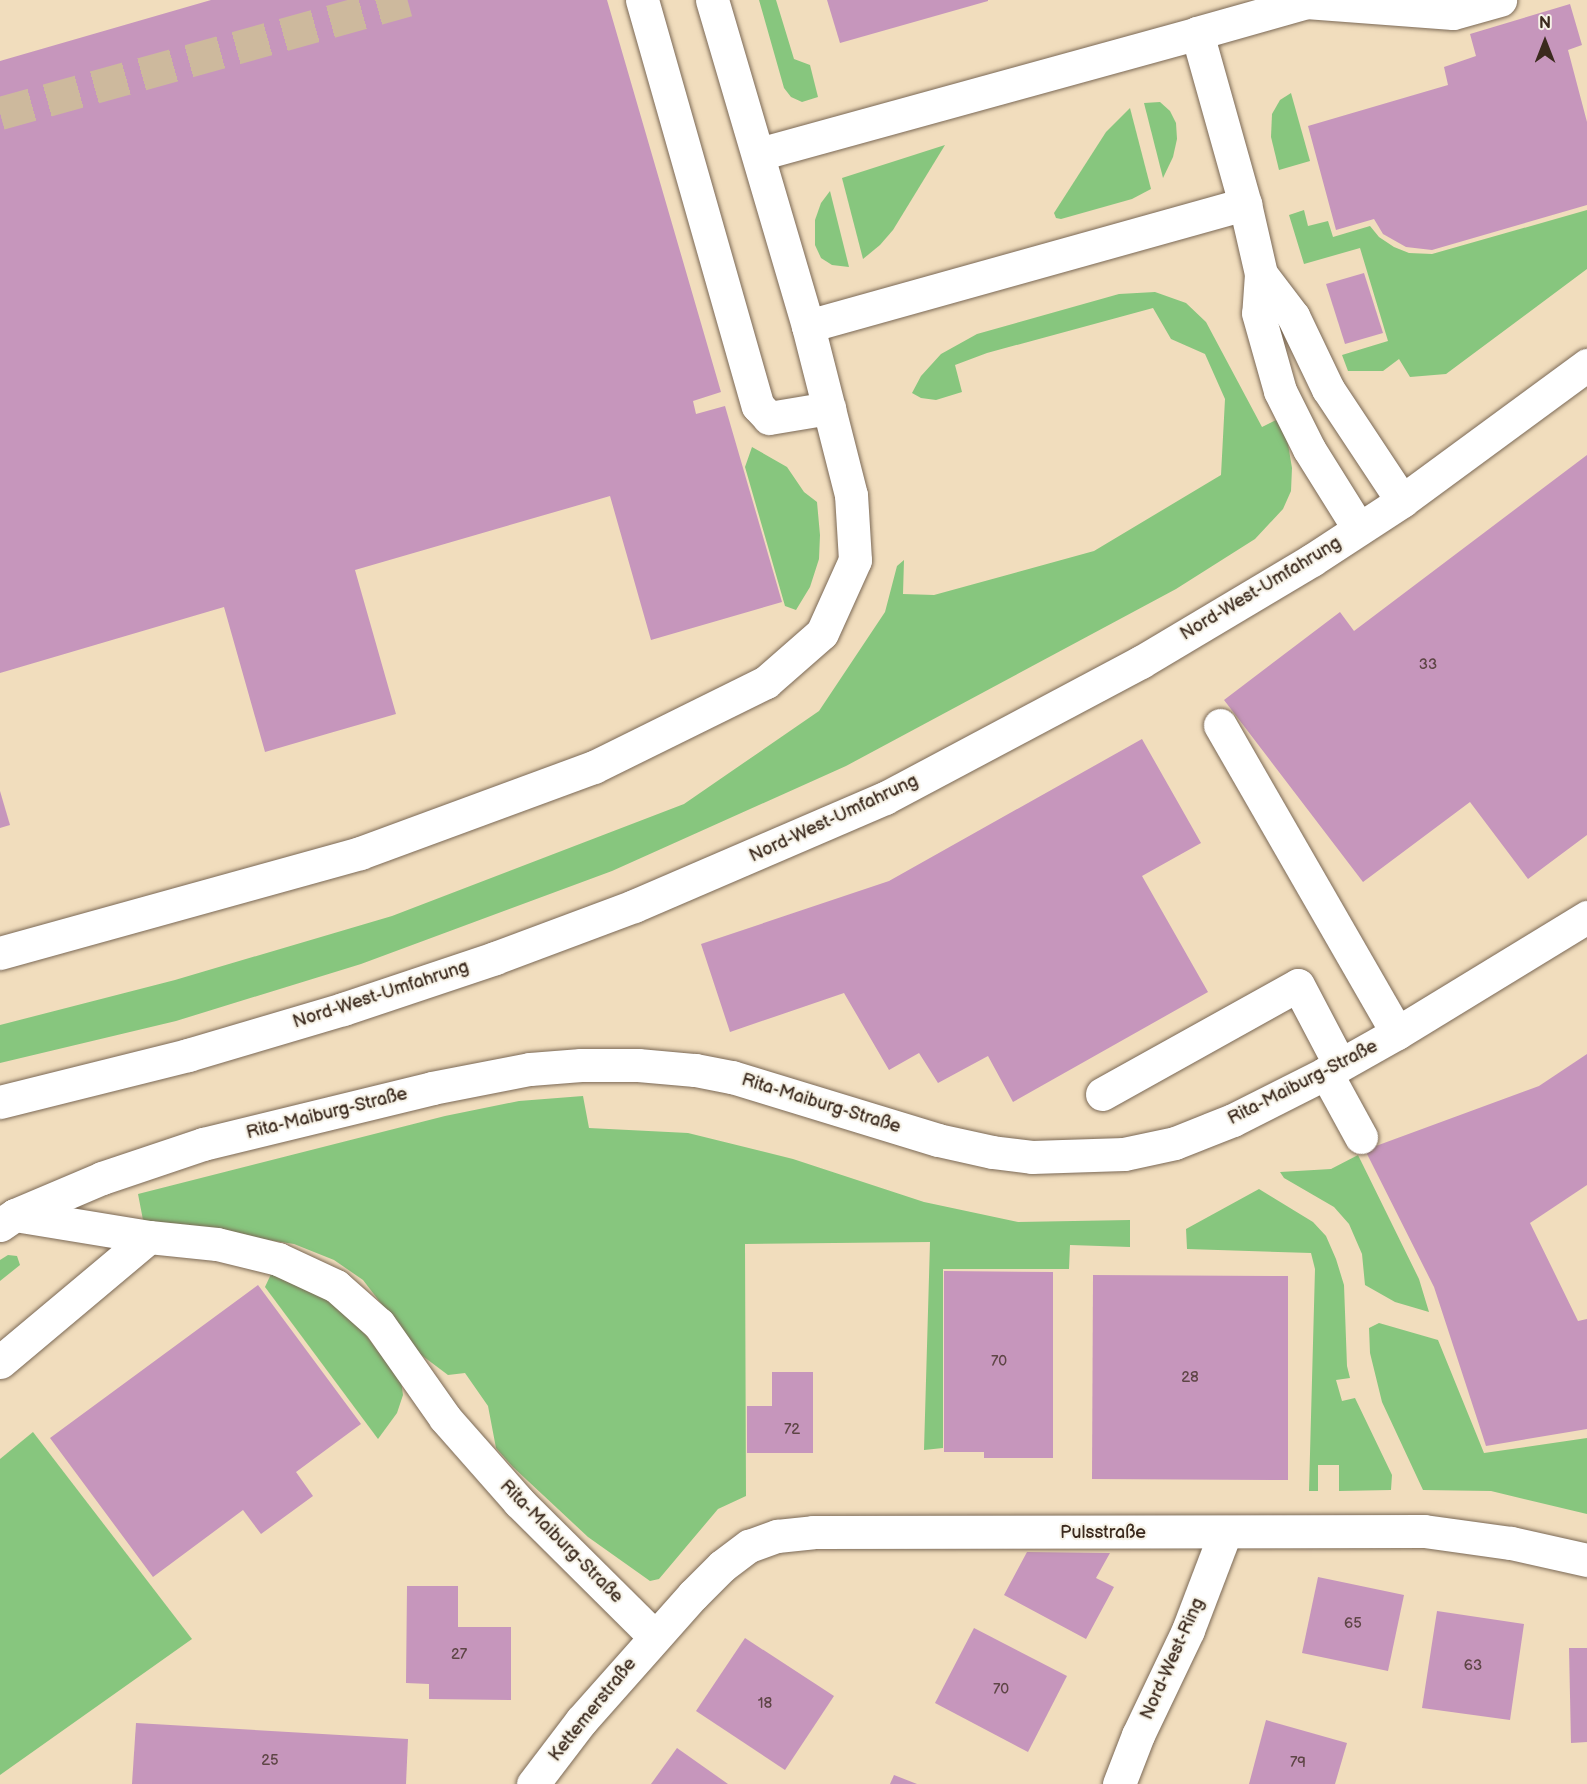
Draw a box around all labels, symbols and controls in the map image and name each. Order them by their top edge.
north arrow [1515,12,1575,72]
text: N [1539,14,1551,33]
street label: Nord-West-Umfahrung [1177,532,1345,646]
house number: 33 [1419,656,1437,674]
street label: Nord-West-Umfahrung [746,770,922,868]
street label: Nord-West-Umfahrung [290,956,472,1034]
street label: Rita-Maiburg-Straße [1224,1036,1382,1130]
street label: Rita-Maiburg-Straße [739,1070,903,1138]
street label: Rita-Maiburg-Straße [244,1084,410,1144]
house number: 70 [991,1353,1007,1371]
house number: 28 [1181,1369,1199,1387]
house number: 72 [784,1421,800,1439]
street label: Rita-Maiburg-Straße [495,1476,627,1608]
street label: Pulsstraße [1060,1522,1146,1544]
street label: Nord-West-Ring [1137,1595,1209,1723]
house number: 65 [1344,1615,1362,1633]
house number: 27 [451,1646,467,1664]
street label: Kettemerstraße [545,1654,641,1766]
house number: 63 [1464,1657,1482,1675]
house number: 70 [993,1681,1009,1699]
house number: 18 [758,1695,772,1713]
house number: 25 [261,1752,279,1770]
house number: 79 [1290,1754,1306,1772]

